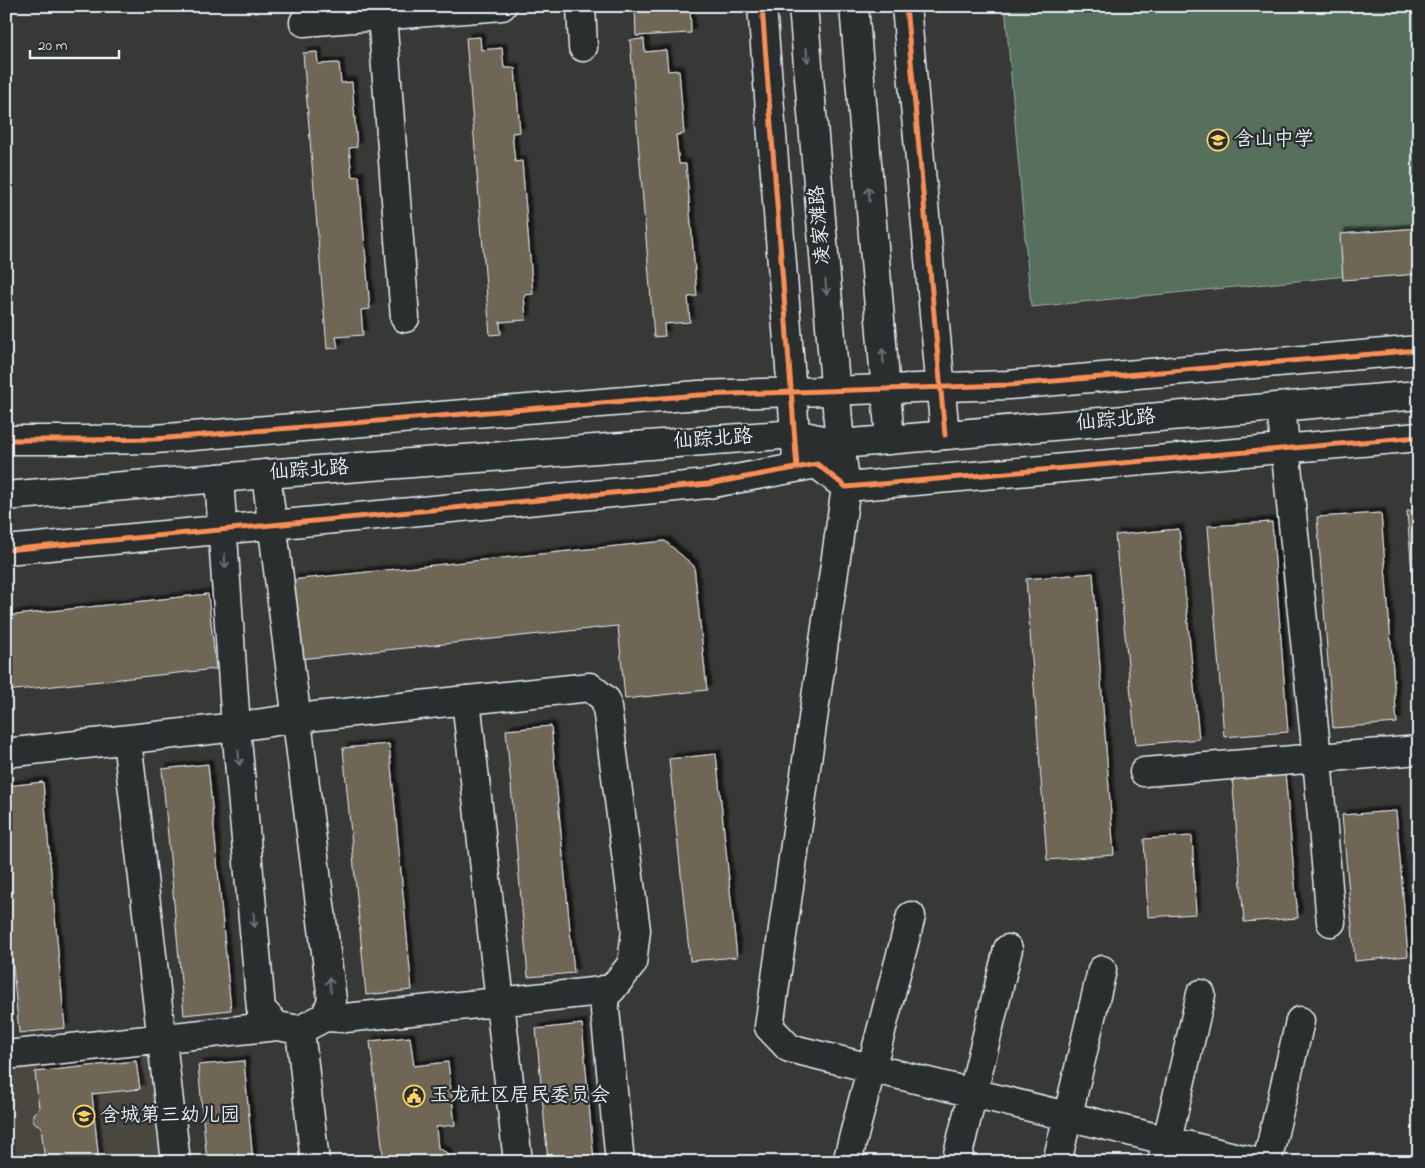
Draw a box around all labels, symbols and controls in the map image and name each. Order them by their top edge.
scale bar [30,28,119,60]
text: 20 m [38,35,68,57]
one-way arrow [803,47,812,63]
place label: 含山中学 [1234,126,1314,155]
school or university icon: 含山中学 [1206,128,1230,152]
street label: 凌家滩路 [803,183,839,266]
one-way arrow [865,187,874,203]
one-way arrow [821,278,831,294]
one-way arrow [878,349,888,365]
street label: 仙踪北路 [1075,403,1158,439]
street label: 仙踪北路 [672,423,755,457]
street label: 仙踪北路 [268,454,351,488]
one-way arrow [220,553,230,569]
one-way arrow [234,750,244,766]
one-way arrow [249,912,258,928]
one-way arrow [325,977,335,993]
place label: 玉龙社区居民委员会 [430,1082,610,1111]
public building icon: 玉龙社区居民委员会 [402,1084,426,1108]
place label: 含城第三幼儿园 [100,1102,240,1131]
school or university icon: 含城第三幼儿园 [72,1104,96,1128]

